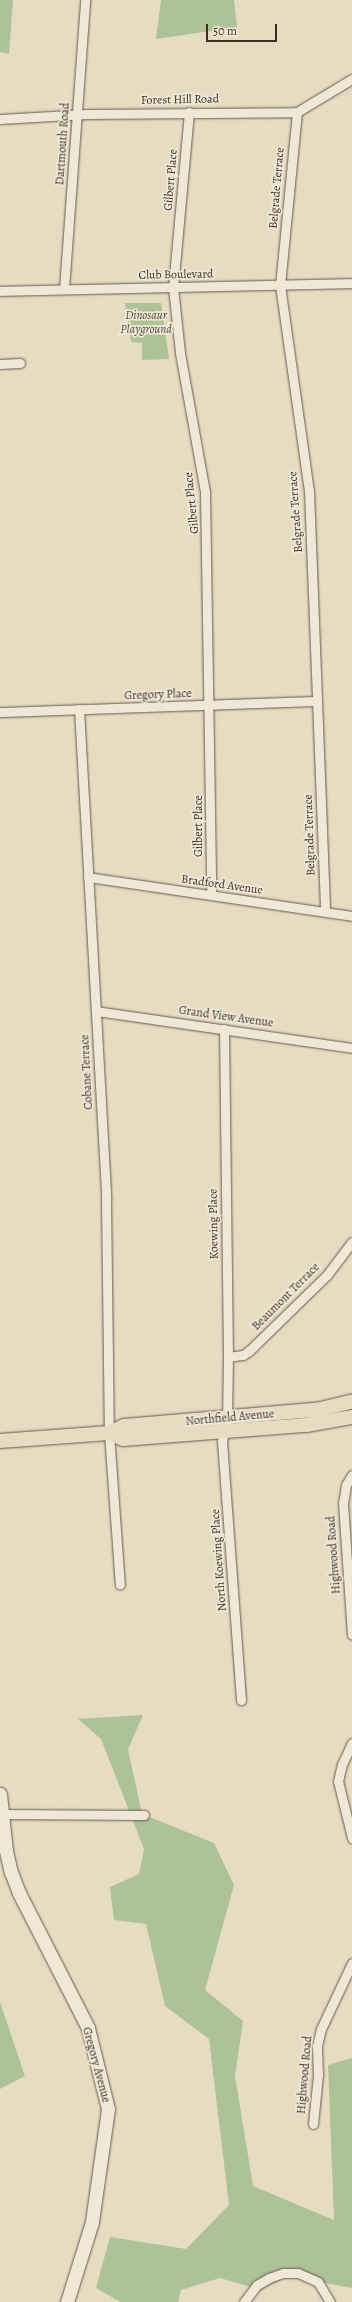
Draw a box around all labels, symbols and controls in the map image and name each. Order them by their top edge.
scale bar [208,16,279,42]
text: 50 m [213,23,237,39]
street label: Forest Hill Road [141,92,219,108]
street label: Dartmouth Road [53,102,73,186]
street label: Belgrade Terrace [266,147,288,229]
street label: Gilbert Place [161,149,181,211]
street label: Club Boulevard [138,267,214,283]
park label: Dinosaur Playground [120,309,172,337]
street label: Gilbert Place [182,471,202,535]
street label: Belgrade Terrace [286,471,306,553]
street label: Gregory Place [124,687,192,703]
street label: Belgrade Terrace [301,794,319,876]
street label: Gilbert Place [192,795,206,857]
street label: Bradford Avenue [180,872,264,898]
street label: Grand View Avenue [178,1003,274,1031]
street label: Cobane Terrace [78,1034,96,1110]
street label: Koewing Place [206,1189,222,1259]
street label: Beaumont Terrace [249,1260,323,1334]
street label: Northfield Avenue [185,1407,275,1429]
street label: North Koewing Place [208,1508,230,1612]
street label: Highwood Road [324,1515,344,1595]
street label: Gregory Avenue [79,2026,113,2104]
street label: Highwood Road [294,2035,316,2115]

